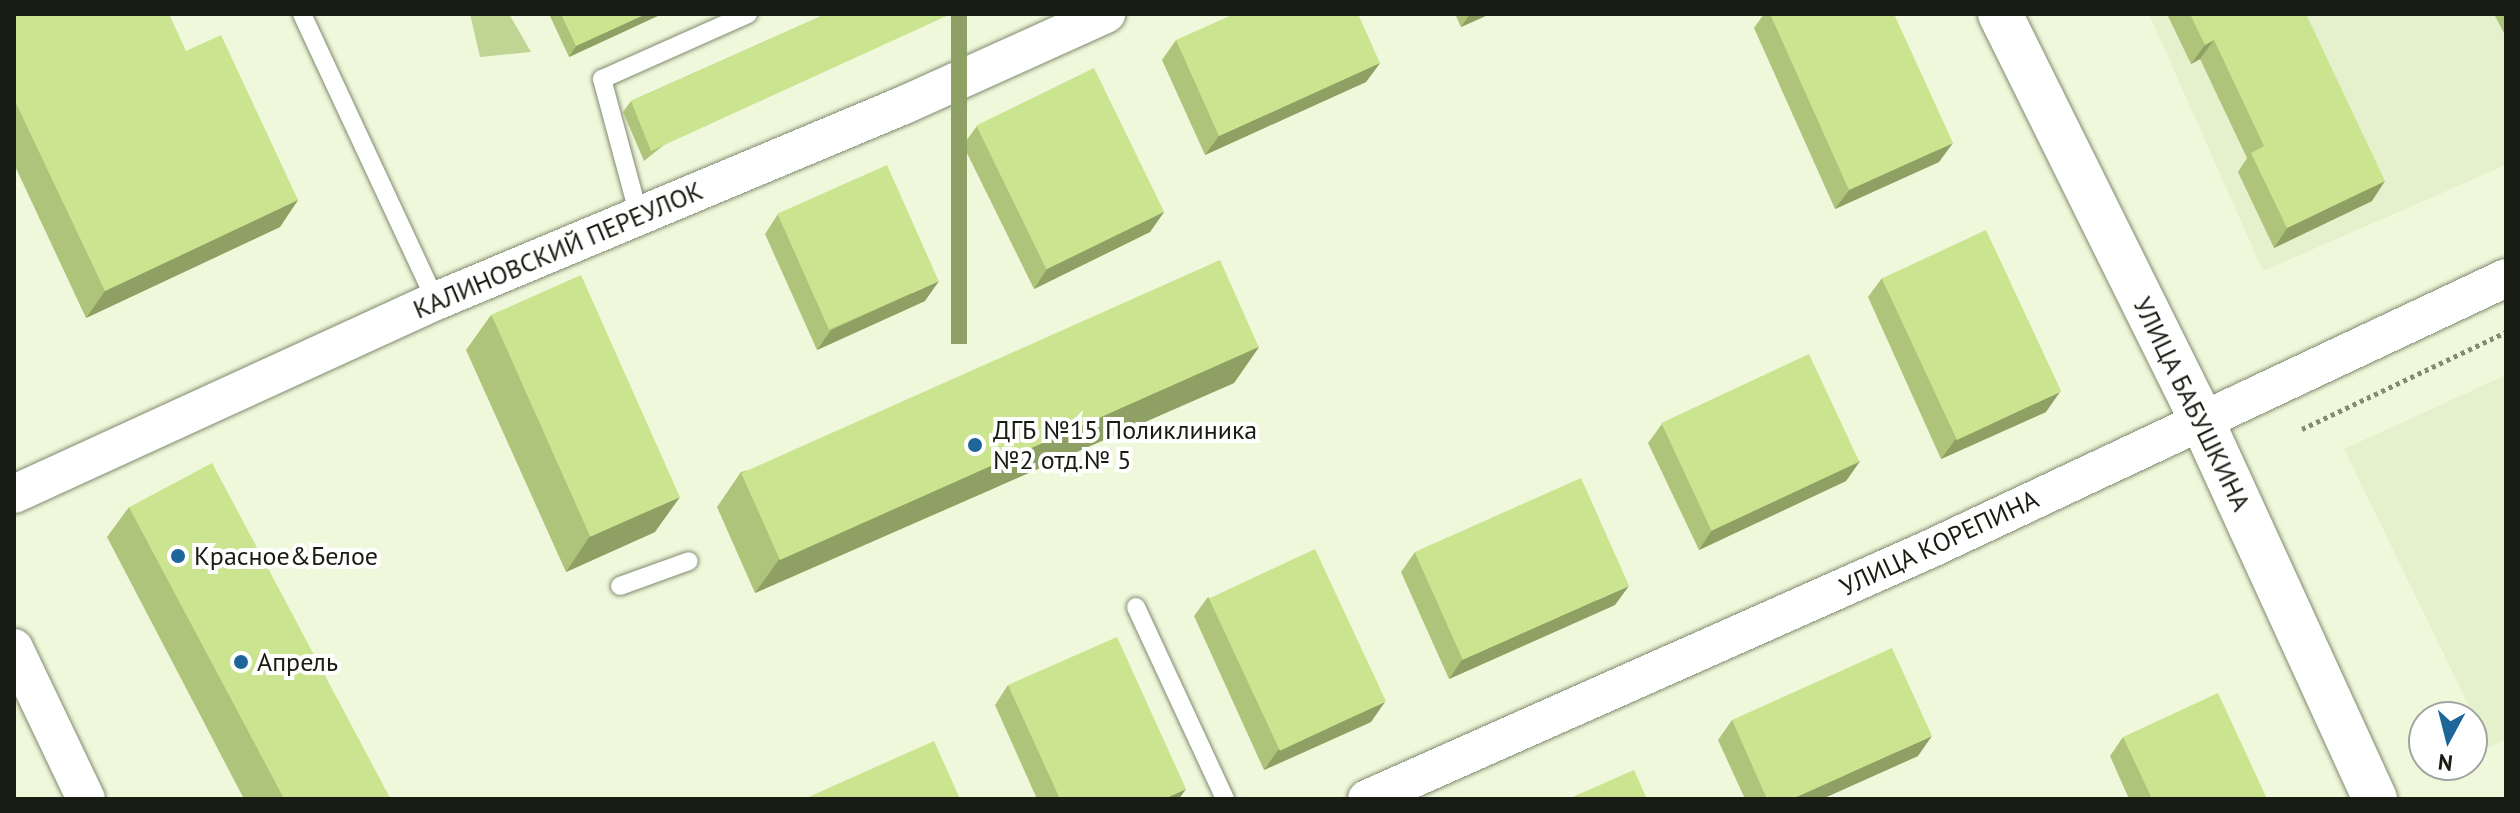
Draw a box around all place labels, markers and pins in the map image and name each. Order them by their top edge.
place label: ДГБ №15 Поликлиника №2 отд.№ 5 [993,414,1257,476]
marker: ДГБ №15 Поликлиника №2 отд.№ 5 [964,434,986,456]
place label: Красное&Белое [194,540,378,572]
marker: Красное&Белое [169,547,187,565]
place label: Апрель [257,646,338,678]
marker: Апрель [232,653,250,671]

